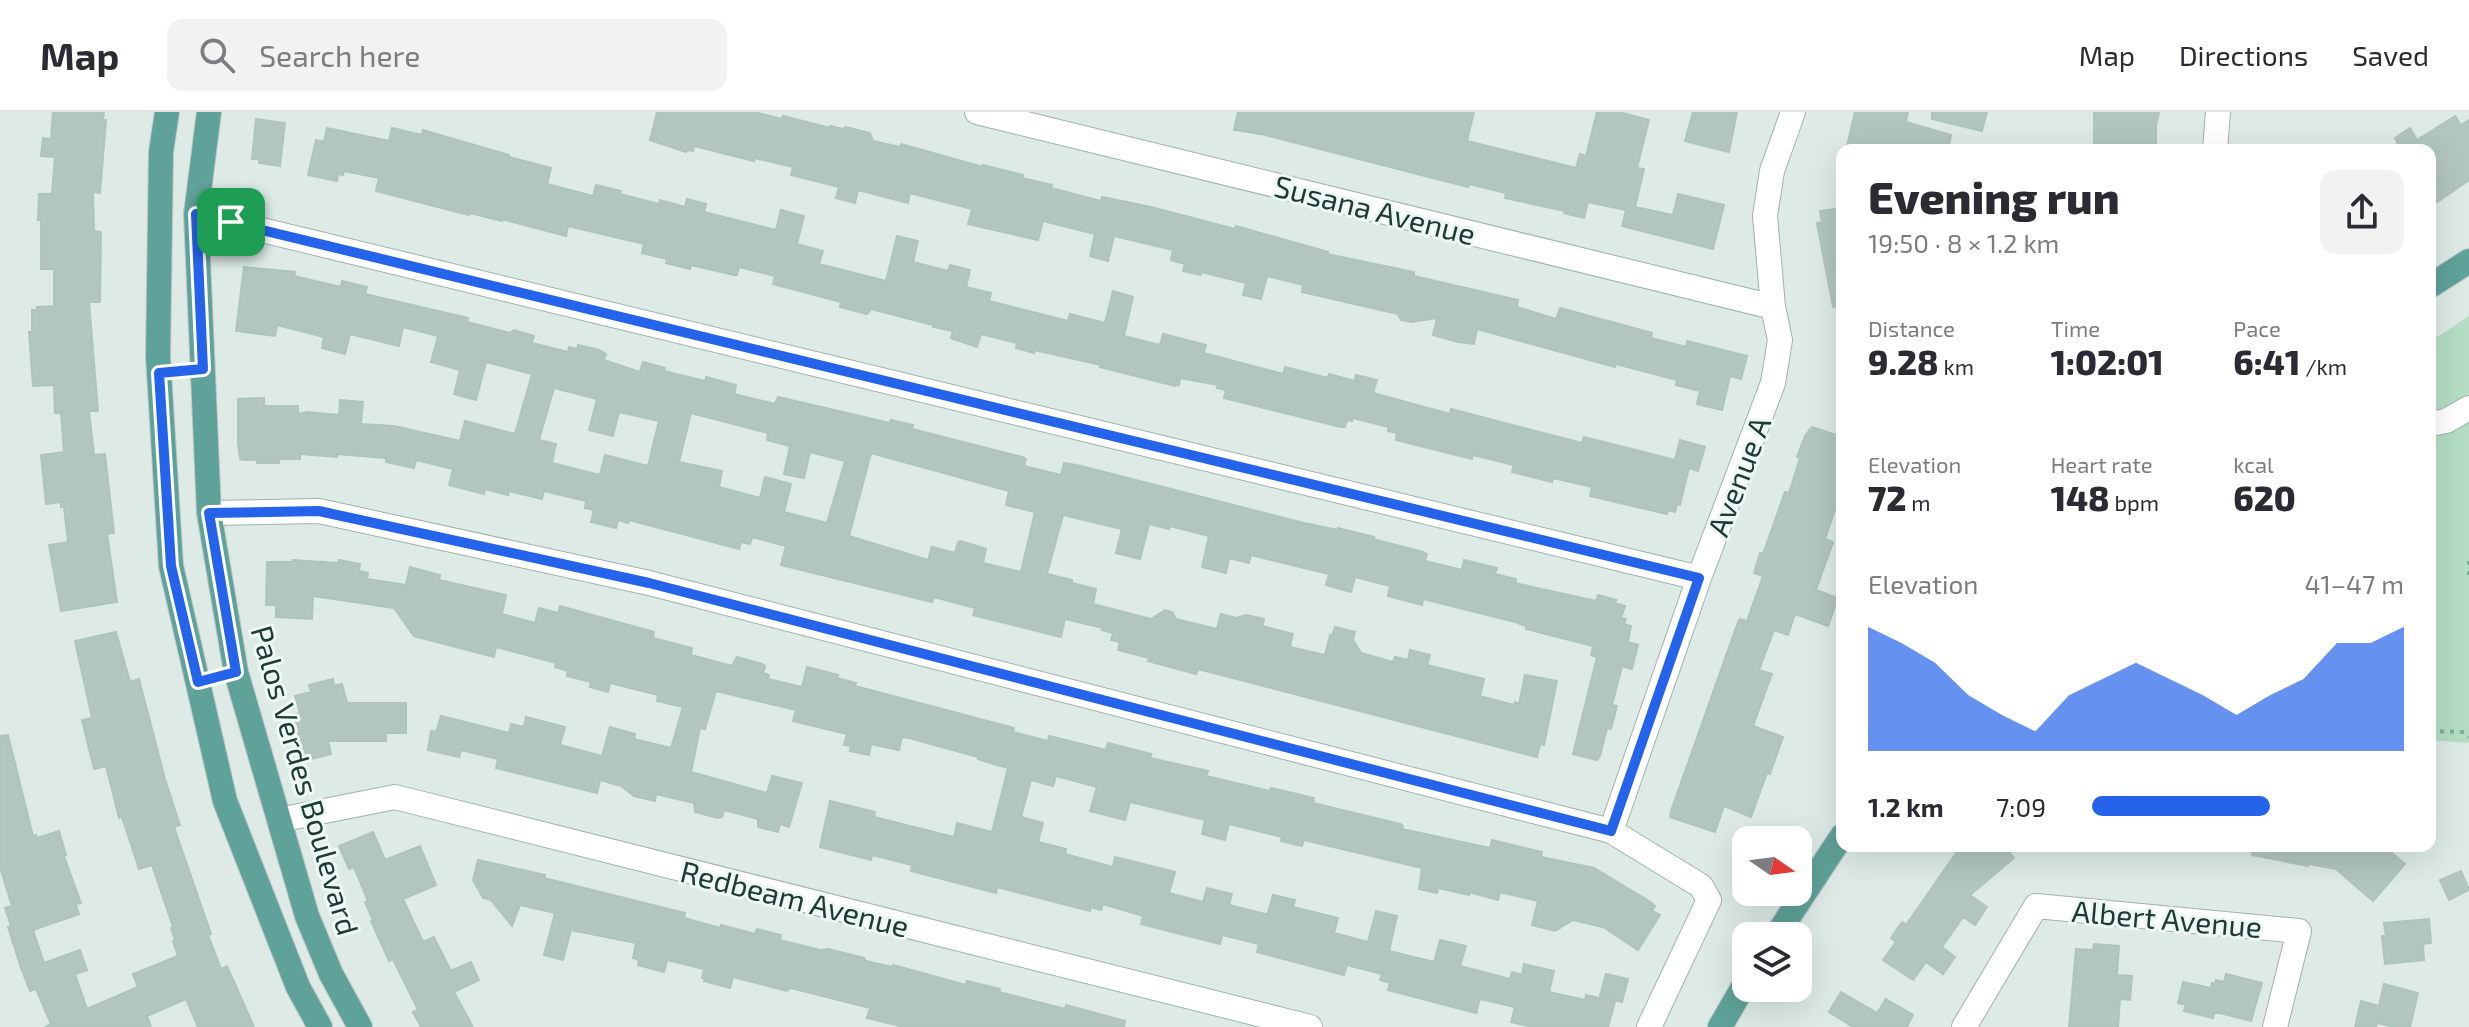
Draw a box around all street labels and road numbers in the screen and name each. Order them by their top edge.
street label: Susana Avenue [1271,167,1479,251]
street label: Avenue A [1699,411,1777,541]
street label: Palos Verdes Boulevard [245,621,367,939]
street label: Redbeam Avenue [677,852,913,944]
street label: Albert Avenue [2070,892,2264,944]

